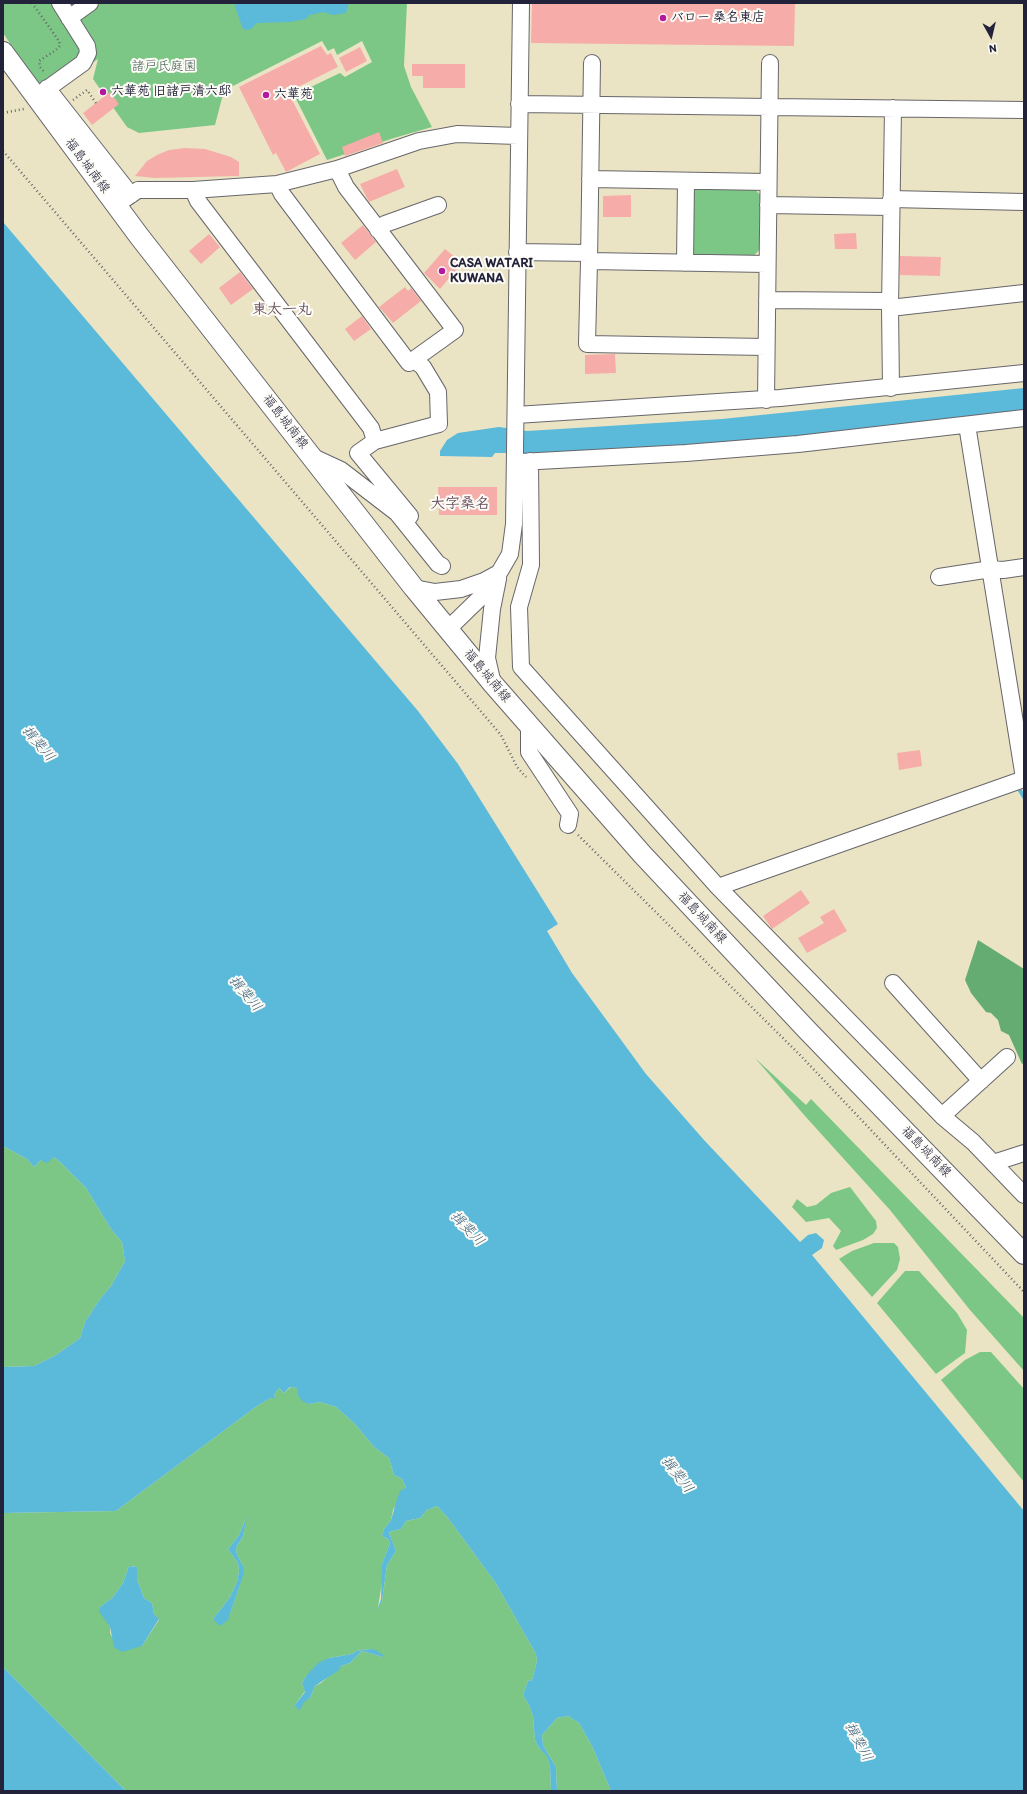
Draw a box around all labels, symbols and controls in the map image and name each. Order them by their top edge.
place label: バロー 桑名東店 [671,10,765,26]
marker: バロー 桑名東店 [658,13,668,23]
north arrow [971,16,1011,56]
text: N [988,41,997,55]
park label: 諸戸氏庭園 [132,59,196,75]
place label: 六華苑 旧諸戸清六邸 [111,84,231,100]
marker: 六華苑 旧諸戸清六邸 [98,87,108,97]
place label: 六華苑 [274,87,313,103]
marker: 六華苑 [261,90,271,100]
street label: 福島城南線 [61,135,113,197]
place label: CASA WATARI KUWANA [450,256,533,287]
marker: CASA WATARI KUWANA [437,266,447,276]
district label: 東太一丸 [252,301,312,319]
street label: 福島城南線 [259,392,311,452]
district label: 大字桑名 [430,495,490,513]
street label: 福島城南線 [460,646,514,706]
water label: 揖斐川 [18,723,58,765]
street label: 福島城南線 [674,889,730,947]
water label: 揖斐川 [225,973,265,1015]
street label: 福島城南線 [898,1123,954,1181]
water label: 揖斐川 [446,1208,488,1250]
water label: 揖斐川 [657,1453,697,1497]
water label: 揖斐川 [841,1720,875,1764]

